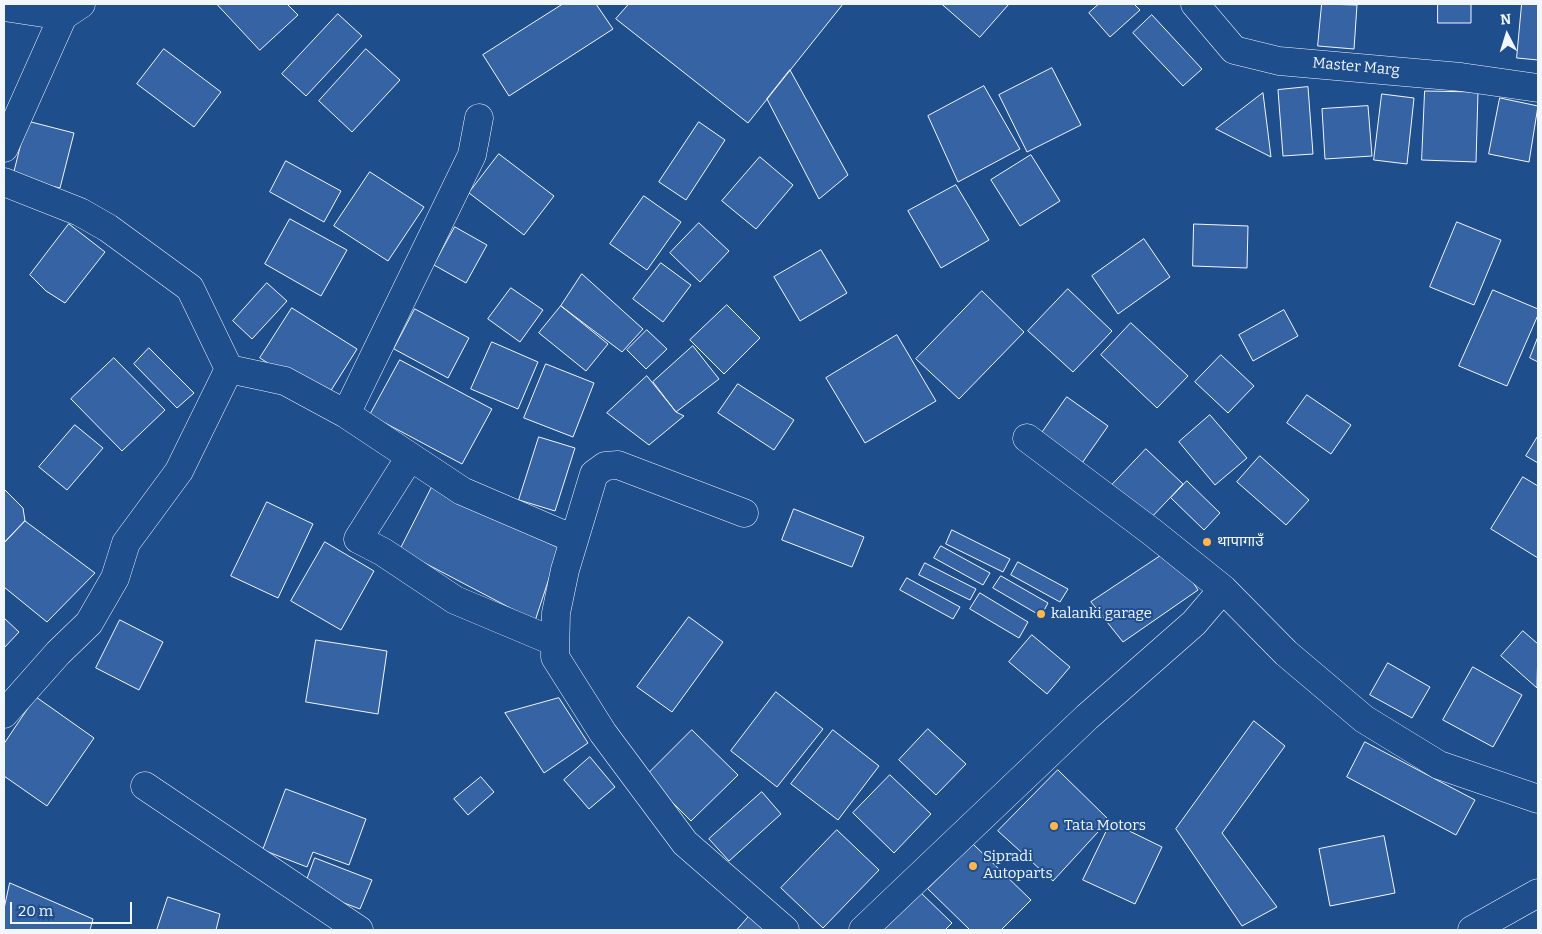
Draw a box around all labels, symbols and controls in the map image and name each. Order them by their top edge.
north arrow [1482,10,1532,60]
text: N [1500,11,1512,28]
street label: Master Marg [1312,54,1400,80]
place label: थापागाउँ [1217,533,1263,551]
marker: थापागाउँ [1201,536,1213,548]
place label: kalanki garage [1051,605,1152,623]
marker: kalanki garage [1035,608,1047,620]
place label: Tata Motors [1064,817,1146,835]
marker: Tata Motors [1048,820,1060,832]
place label: Sipradi Autoparts [983,848,1053,883]
marker: Sipradi Autoparts [967,860,979,872]
scale bar [12,892,135,924]
text: 20 m [18,902,53,920]

